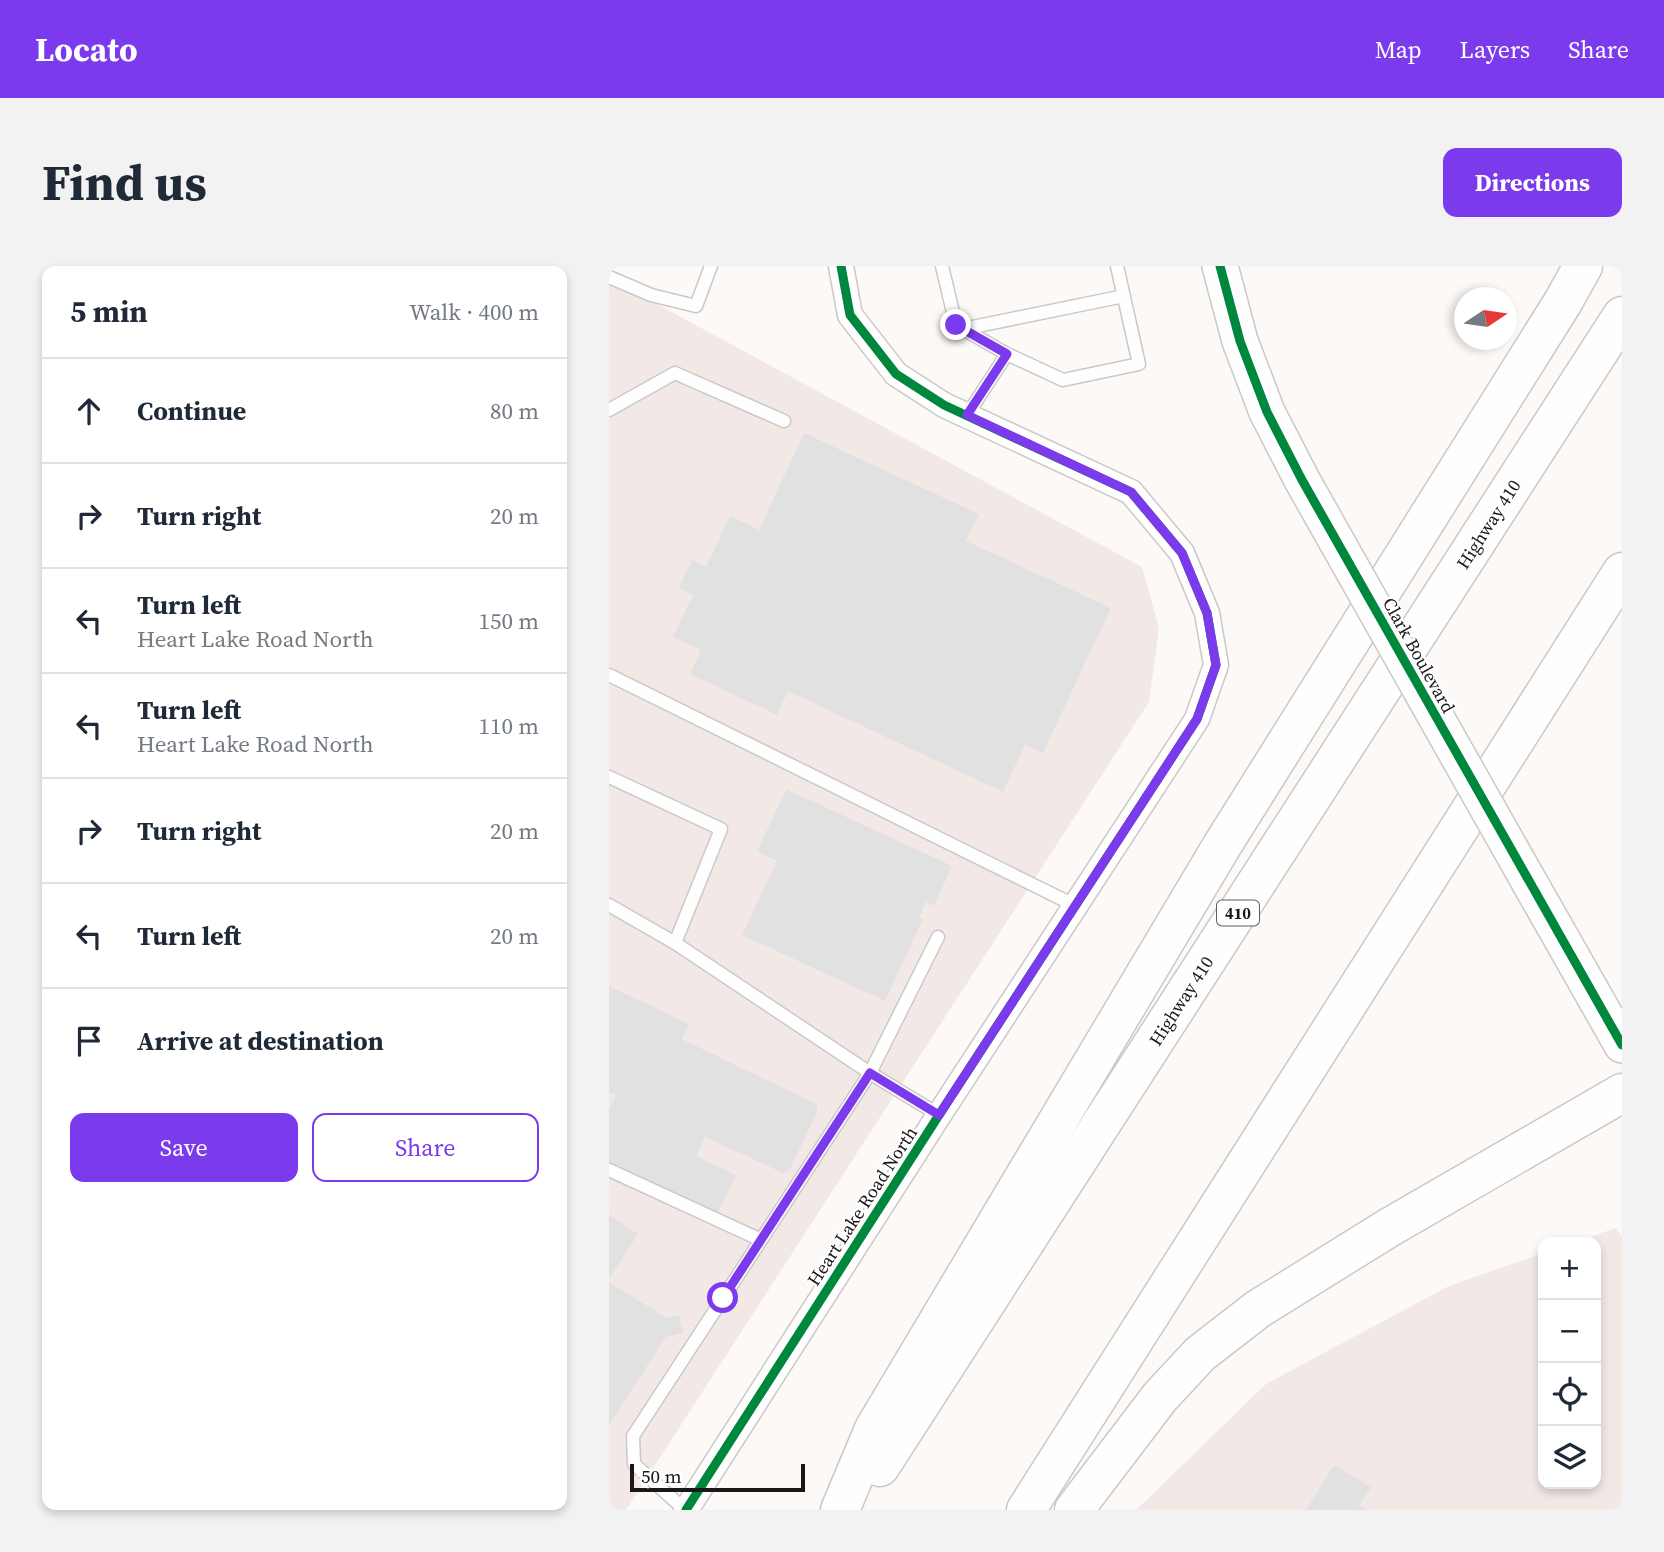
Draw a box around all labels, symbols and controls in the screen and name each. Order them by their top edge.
text: Locato [35,27,138,72]
text: Map [1375,33,1422,66]
text: Layers [1460,33,1530,66]
text: Share [1568,33,1629,66]
button: Directions [1443,148,1622,217]
text: Find us [42,149,207,216]
north arrow [1454,287,1517,350]
text: 5 min [70,291,148,332]
text: Walk · 400 m [409,296,539,328]
route end [940,309,971,340]
icon: ahead [70,392,108,430]
text: Continue [137,393,246,429]
text: 80 m [490,395,539,427]
street label: Highway 410 [1450,474,1526,574]
icon: right [70,497,108,535]
text: Turn right [137,498,261,534]
text: 20 m [490,500,539,532]
text: Turn left [137,587,241,623]
street label: Clark Boulevard [1377,593,1461,717]
icon: left [70,602,108,640]
text: 150 m [478,605,539,637]
text: Heart Lake Road North [137,623,374,655]
text: Turn left [137,692,241,728]
icon: left [70,707,108,745]
text: 110 m [478,710,539,742]
text: Heart Lake Road North [137,728,374,760]
icon: right [70,812,108,850]
text: Turn right [137,813,261,849]
text: 20 m [490,815,539,847]
road number: 410 [1217,900,1259,926]
icon: left [70,917,108,955]
text: Turn left [137,918,241,954]
text: 20 m [490,920,539,952]
street label: Highway 410 [1143,951,1219,1050]
icon: arrive [70,1022,108,1060]
text: Arrive at destination [137,1023,384,1059]
button: Save [70,1113,298,1182]
button: Share [312,1113,539,1182]
street label: Heart Lake Road North [801,1121,923,1290]
map controls [1538,1237,1601,1489]
button: + [1538,1237,1601,1300]
route start [707,1282,738,1313]
button: − [1538,1300,1601,1363]
button: locate [1538,1363,1601,1426]
button: layers [1538,1426,1601,1489]
scale bar [630,1461,805,1493]
text: 50 m [641,1463,682,1489]

